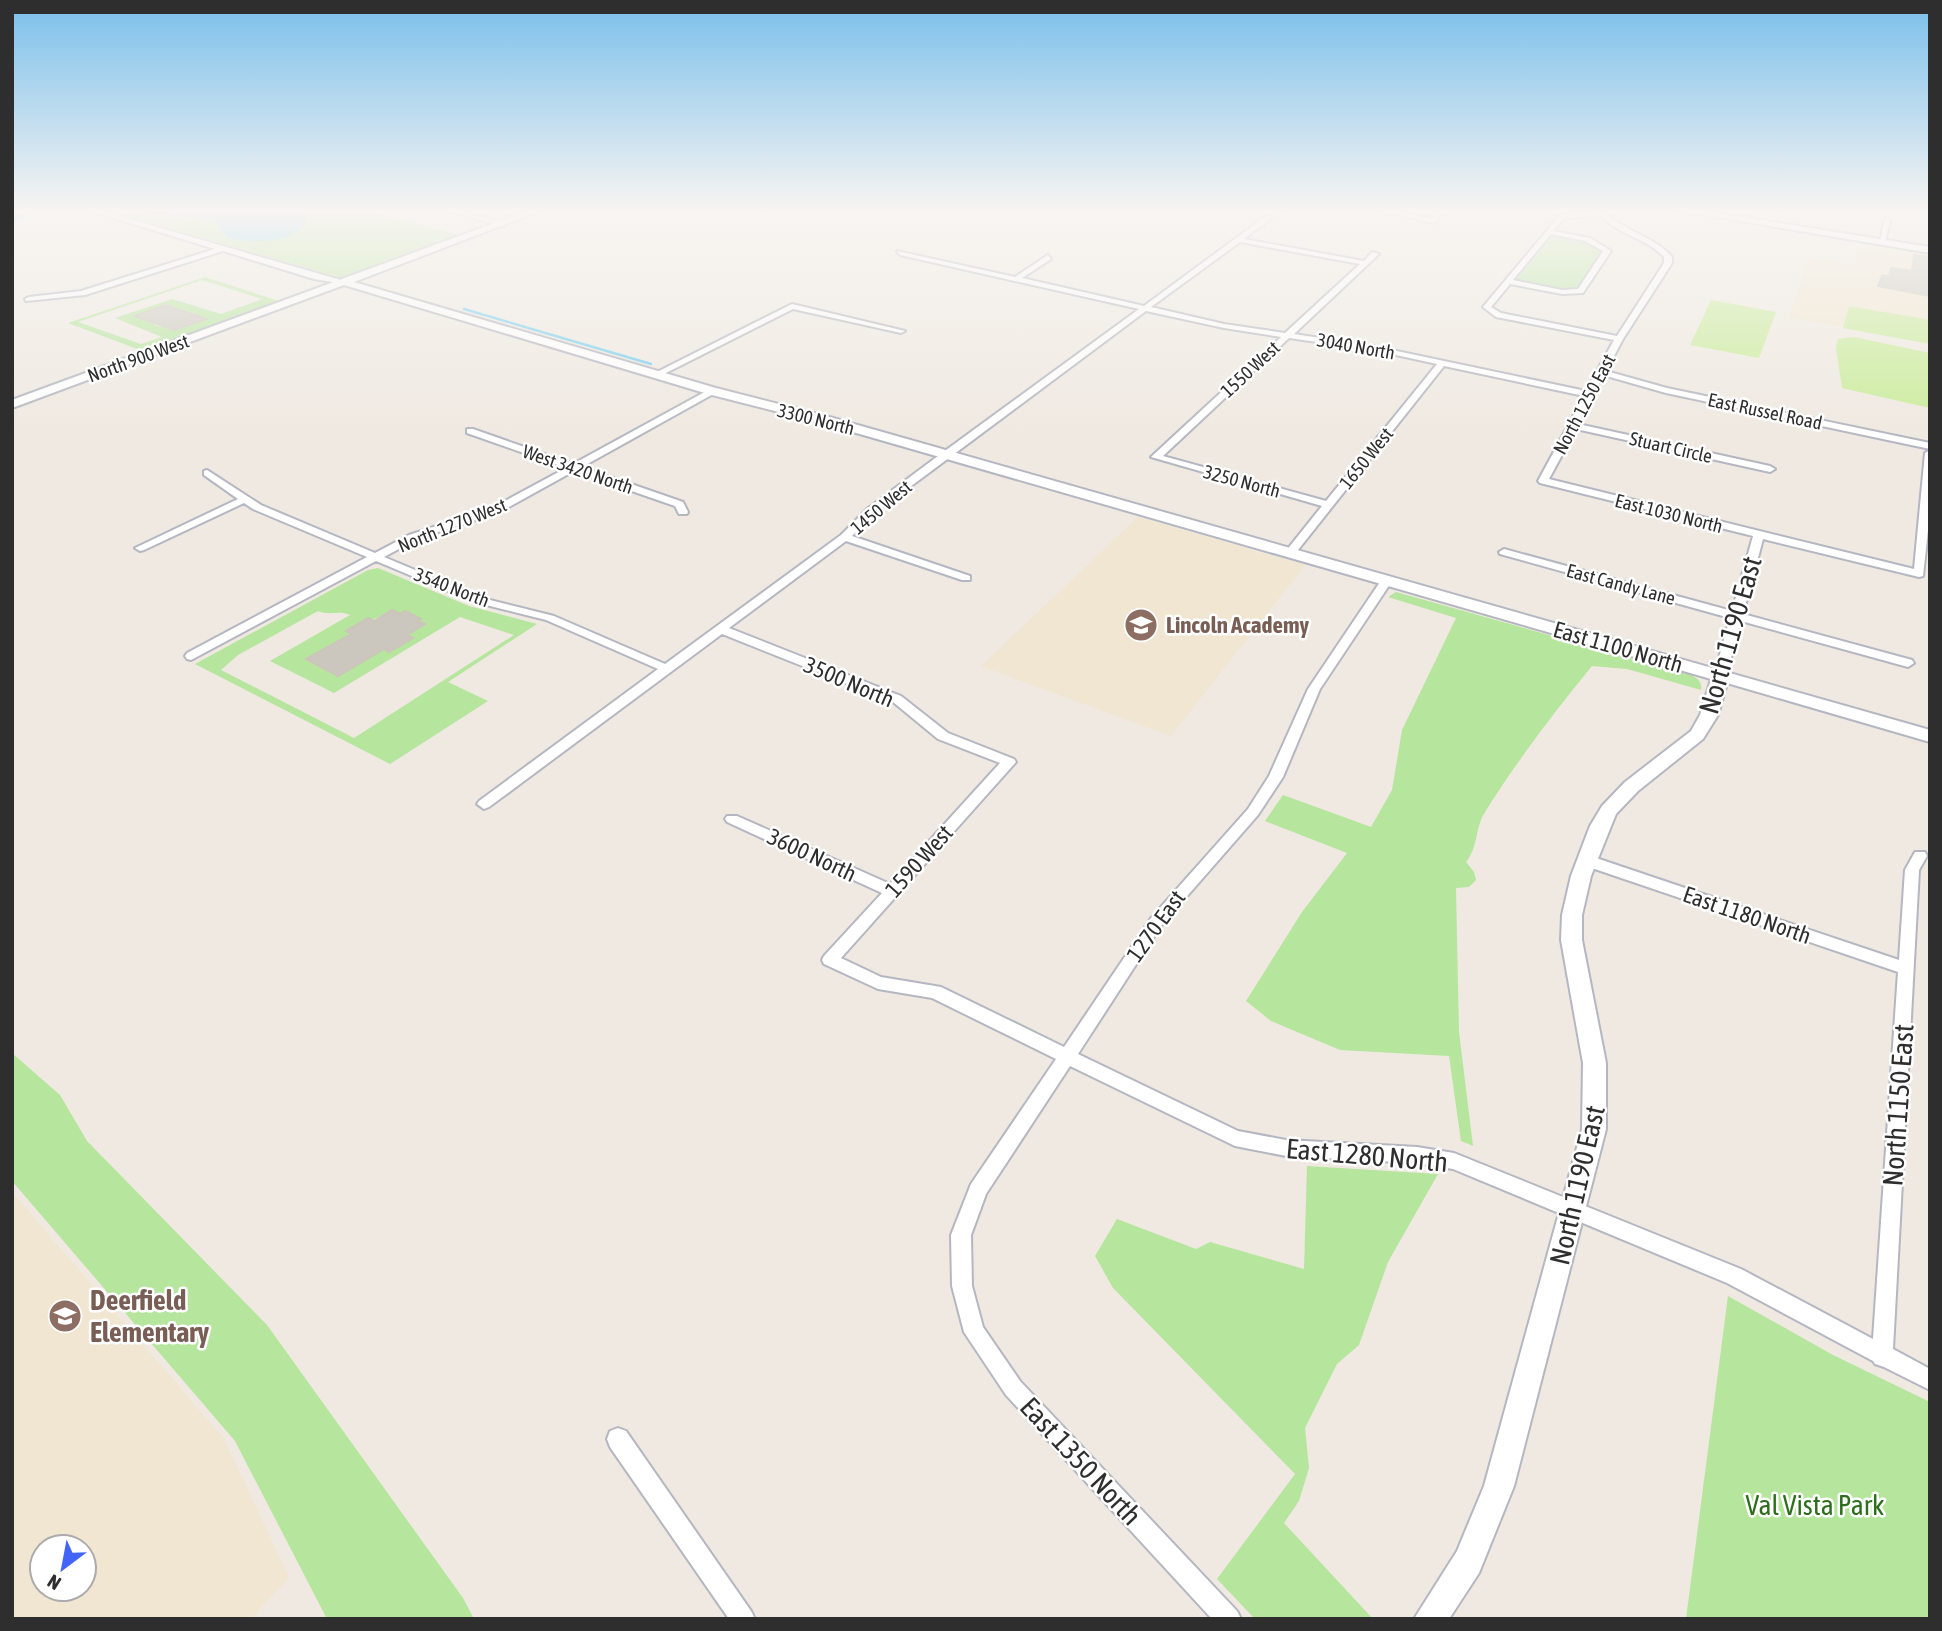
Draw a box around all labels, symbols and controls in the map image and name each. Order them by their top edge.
street label: 3040 North [1315,328,1397,364]
street label: North 900 West [84,329,192,387]
street label: 1550 West [1216,336,1284,402]
street label: North 1250 East [1548,350,1620,458]
street label: East Russel Road [1706,388,1824,434]
street label: 3300 North [775,399,857,439]
street label: 1650 West [1335,423,1397,493]
street label: Stuart Circle [1628,427,1714,467]
street label: West 3420 North [520,440,636,498]
street label: 3250 North [1201,460,1283,502]
street label: 1450 West [846,475,916,539]
street label: East 1030 North [1613,489,1725,537]
street label: North 1270 West [394,493,510,557]
street label: North 1190 East [1692,552,1768,718]
street label: East Candy Lane [1564,559,1678,609]
street label: 3540 North [411,563,493,611]
school or university icon: Lincoln Academy [1122,606,1160,644]
place label: Lincoln Academy [1166,612,1309,638]
street label: East 1100 North [1550,616,1686,678]
street label: 3500 North [800,651,898,713]
street label: 1590 West [880,820,958,902]
street label: 3600 North [763,823,861,887]
street label: East 1180 North [1680,881,1814,949]
street label: 1270 East [1121,885,1191,967]
street label: North 1150 East [1876,1023,1920,1187]
street label: North 1190 East [1543,1102,1611,1268]
street label: East 1280 North [1285,1132,1449,1178]
place label: Deerfield Elementary [90,1284,210,1348]
school or university icon: Deerfield Elementary [46,1297,84,1335]
street label: East 1350 North [1014,1391,1148,1531]
park label: Val Vista Park [1746,1489,1884,1521]
north arrow [28,1533,98,1603]
text: N [43,1570,65,1595]

